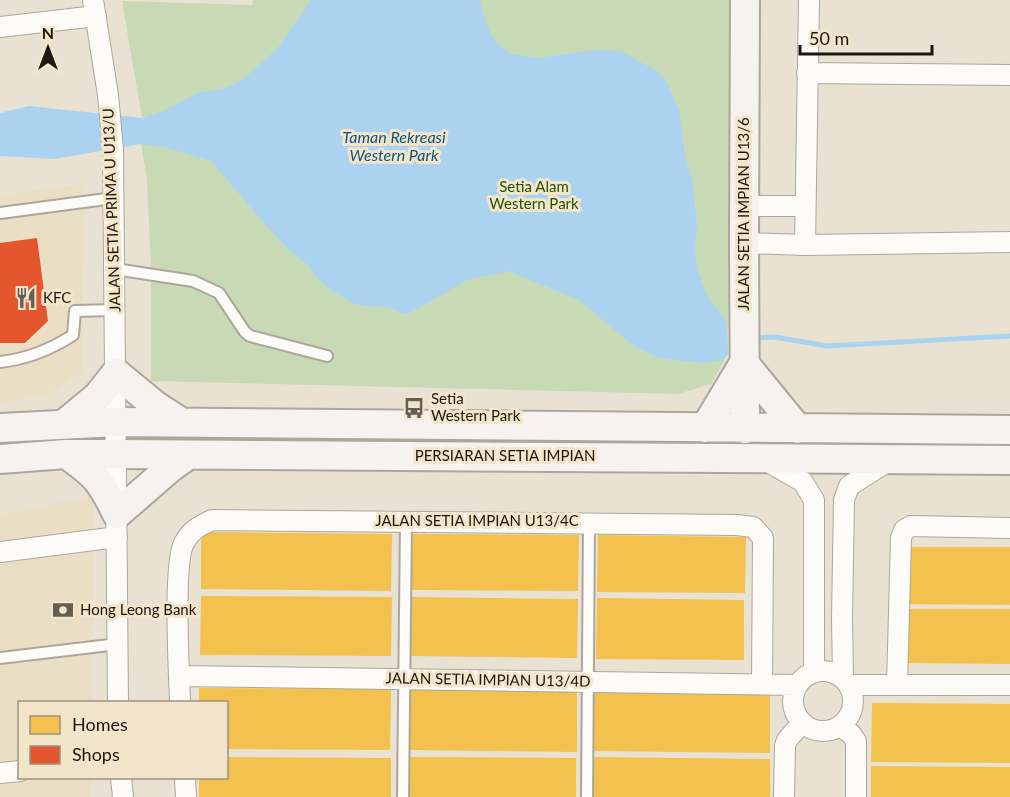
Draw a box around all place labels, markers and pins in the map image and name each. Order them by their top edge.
restaurant icon: KFC [14,286,38,310]
place label: KFC [43,288,71,306]
place label: Setia Western Park [431,389,521,424]
bus stop icon: Setia Western Park [402,396,426,420]
bank icon: Hong Leong Bank [51,598,75,622]
place label: Hong Leong Bank [80,600,197,618]

